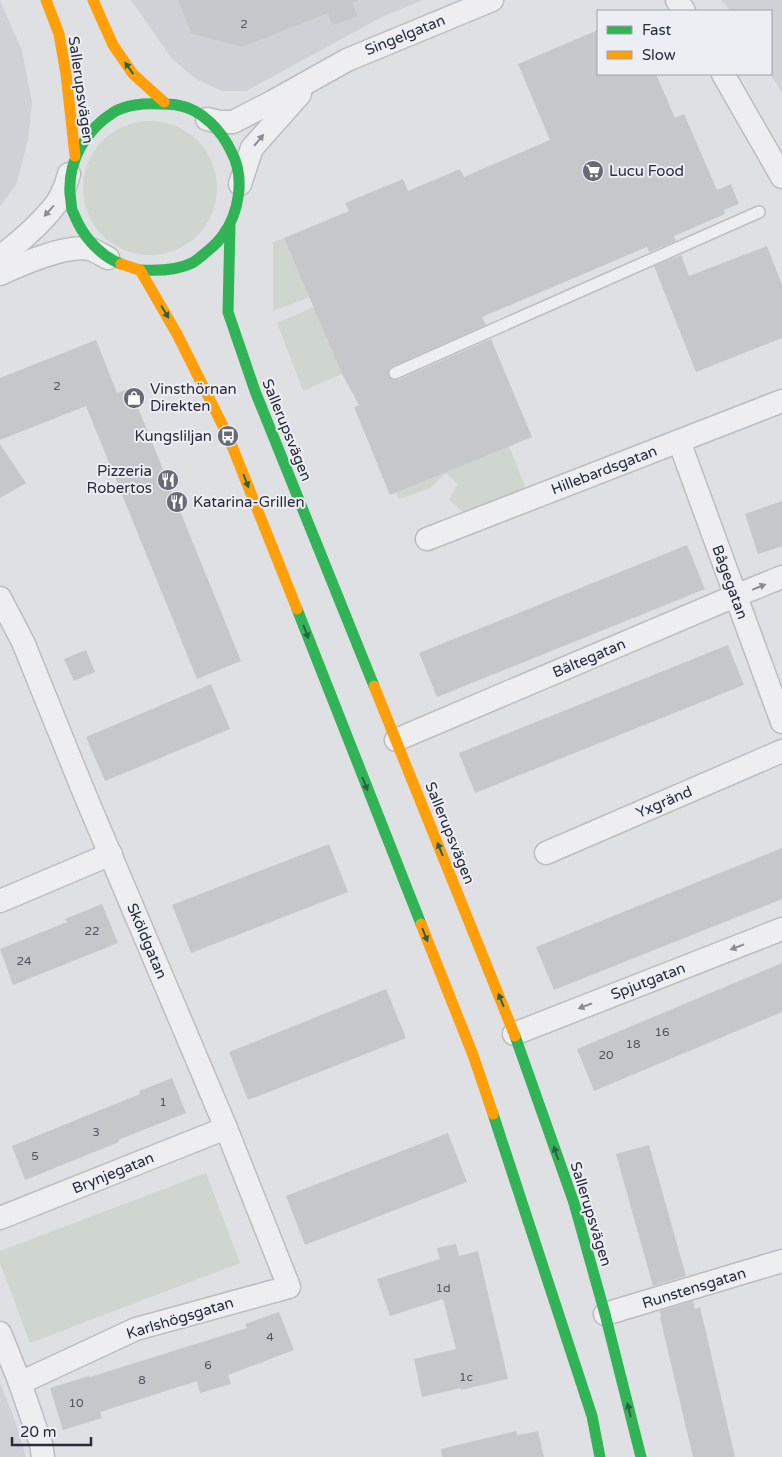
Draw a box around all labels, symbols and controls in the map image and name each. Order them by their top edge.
legend [597,10,772,75]
street label: Singelgatan [362,11,448,59]
house number: 2 [240,17,248,31]
text: Fast [642,21,672,39]
street label: Sallerupsvägen [65,35,97,145]
text: Slow [642,46,676,64]
one-way arrow [124,61,134,75]
one-way arrow [253,134,264,147]
supermarket icon: Lucu Food [581,159,605,183]
place label: Lucu Food [609,162,684,180]
one-way arrow [44,205,55,218]
one-way arrow [160,306,169,319]
street label: Sallerupsvägen [258,376,316,484]
house number: 2 [53,379,61,393]
place label: Vinsthörnan Direkten [150,380,237,415]
shop icon: Vinsthörnan Direkten [122,386,146,410]
bus stop icon: Kungsliljan [216,424,240,448]
place label: Kungsliljan [134,427,212,445]
street label: Hillebardsgatan [549,442,659,498]
place label: Pizzeria Robertos [87,462,152,497]
restaurant icon: Pizzeria Robertos [156,468,180,492]
one-way arrow [243,474,251,488]
restaurant icon: Katarina-Grillen [165,490,189,514]
place label: Katarina-Grillen [193,493,305,511]
street label: Bågegatan [708,542,752,622]
one-way arrow [752,582,766,590]
one-way arrow [303,625,310,640]
street label: Bältegatan [550,635,628,681]
one-way arrow [362,776,369,791]
street label: Sallerupsvägen [421,779,479,887]
street label: Yxgränd [633,782,695,822]
one-way arrow [436,841,444,856]
street label: Sköldgatan [123,900,171,982]
house number: 22 [84,924,100,938]
one-way arrow [421,928,429,943]
one-way arrow [729,944,744,951]
house number: 24 [16,954,32,968]
street label: Spjutgatan [608,959,688,1003]
one-way arrow [497,992,505,1007]
one-way arrow [577,1002,592,1010]
house number: 16 [654,1025,670,1039]
house number: 18 [625,1037,641,1051]
house number: 20 [598,1048,614,1062]
house number: 1 [159,1095,167,1109]
house number: 3 [92,1125,100,1139]
one-way arrow [552,1145,559,1160]
street label: Brynjegatan [70,1148,156,1198]
house number: 5 [31,1149,39,1163]
street label: Sallerupsvägen [567,1159,615,1269]
street label: Runstensgatan [640,1264,748,1312]
house number: 1d [435,1281,451,1295]
street label: Karlshögsgatan [124,1293,236,1343]
house number: 4 [266,1330,274,1344]
house number: 6 [204,1358,212,1372]
house number: 1c [459,1370,473,1384]
house number: 8 [138,1373,146,1387]
house number: 10 [68,1396,84,1410]
one-way arrow [625,1402,633,1417]
scale bar [12,1414,91,1446]
text: 20 m [20,1423,57,1441]

